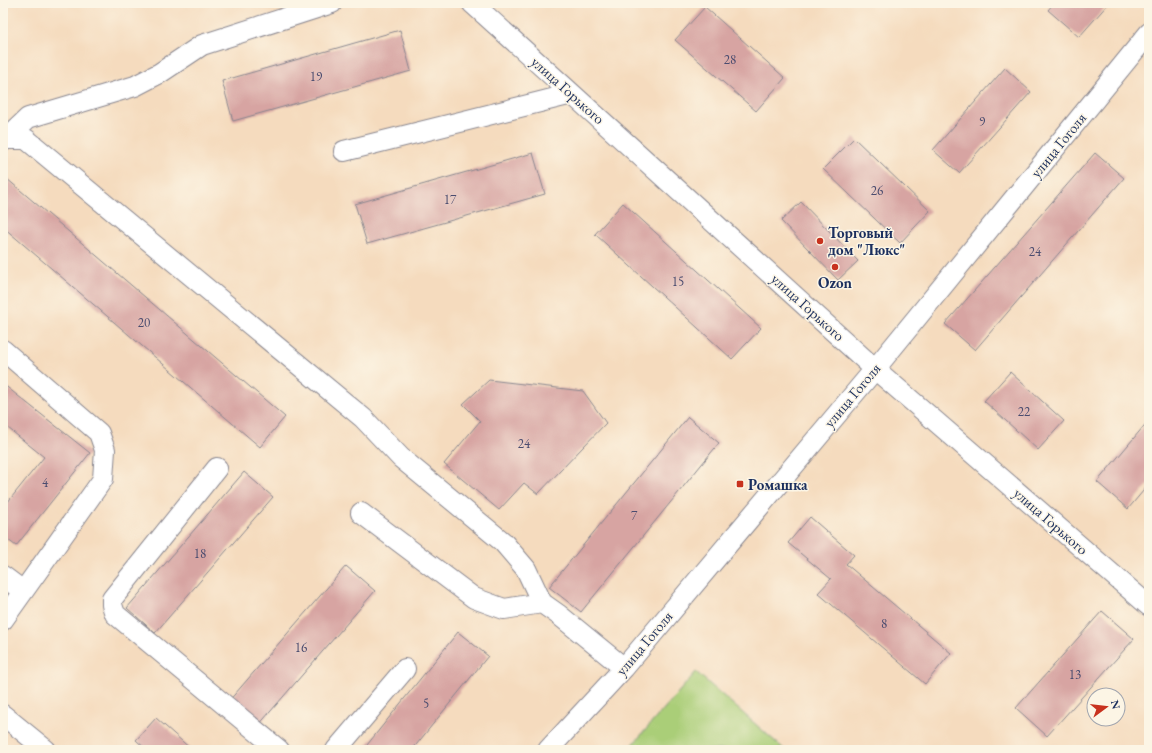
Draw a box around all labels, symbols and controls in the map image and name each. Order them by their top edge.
house number: 28 [724,51,736,68]
street label: улица Горького [527,52,609,128]
house number: 19 [310,68,323,85]
street label: улица Гоголя [1026,108,1090,181]
house number: 9 [979,113,986,130]
house number: 26 [871,182,883,199]
house number: 17 [444,191,457,208]
place label: Торговый дом "Люкс" [828,223,905,259]
marker: Торговый дом "Люкс" [815,236,825,246]
house number: 24 [1029,243,1042,260]
marker: Ozon [830,262,840,272]
street label: улица Горького [767,269,849,345]
house number: 15 [672,273,684,290]
place label: Ozon [818,273,853,292]
house number: 20 [138,314,150,331]
street label: улица Гоголя [820,359,885,431]
house number: 22 [1018,403,1031,420]
house number: 24 [518,435,531,452]
house number: 4 [42,474,49,491]
place label: Ромашка [748,475,808,494]
marker: Ромашка [735,479,745,489]
street label: улица Горького [1010,483,1092,559]
house number: 7 [631,507,638,524]
house number: 18 [194,545,206,562]
street label: улица Гоголя [612,607,677,679]
house number: 8 [881,615,887,632]
house number: 16 [295,639,307,656]
house number: 13 [1069,666,1081,683]
north arrow [1086,687,1126,727]
house number: 5 [423,695,429,712]
text: N [1108,698,1124,711]

